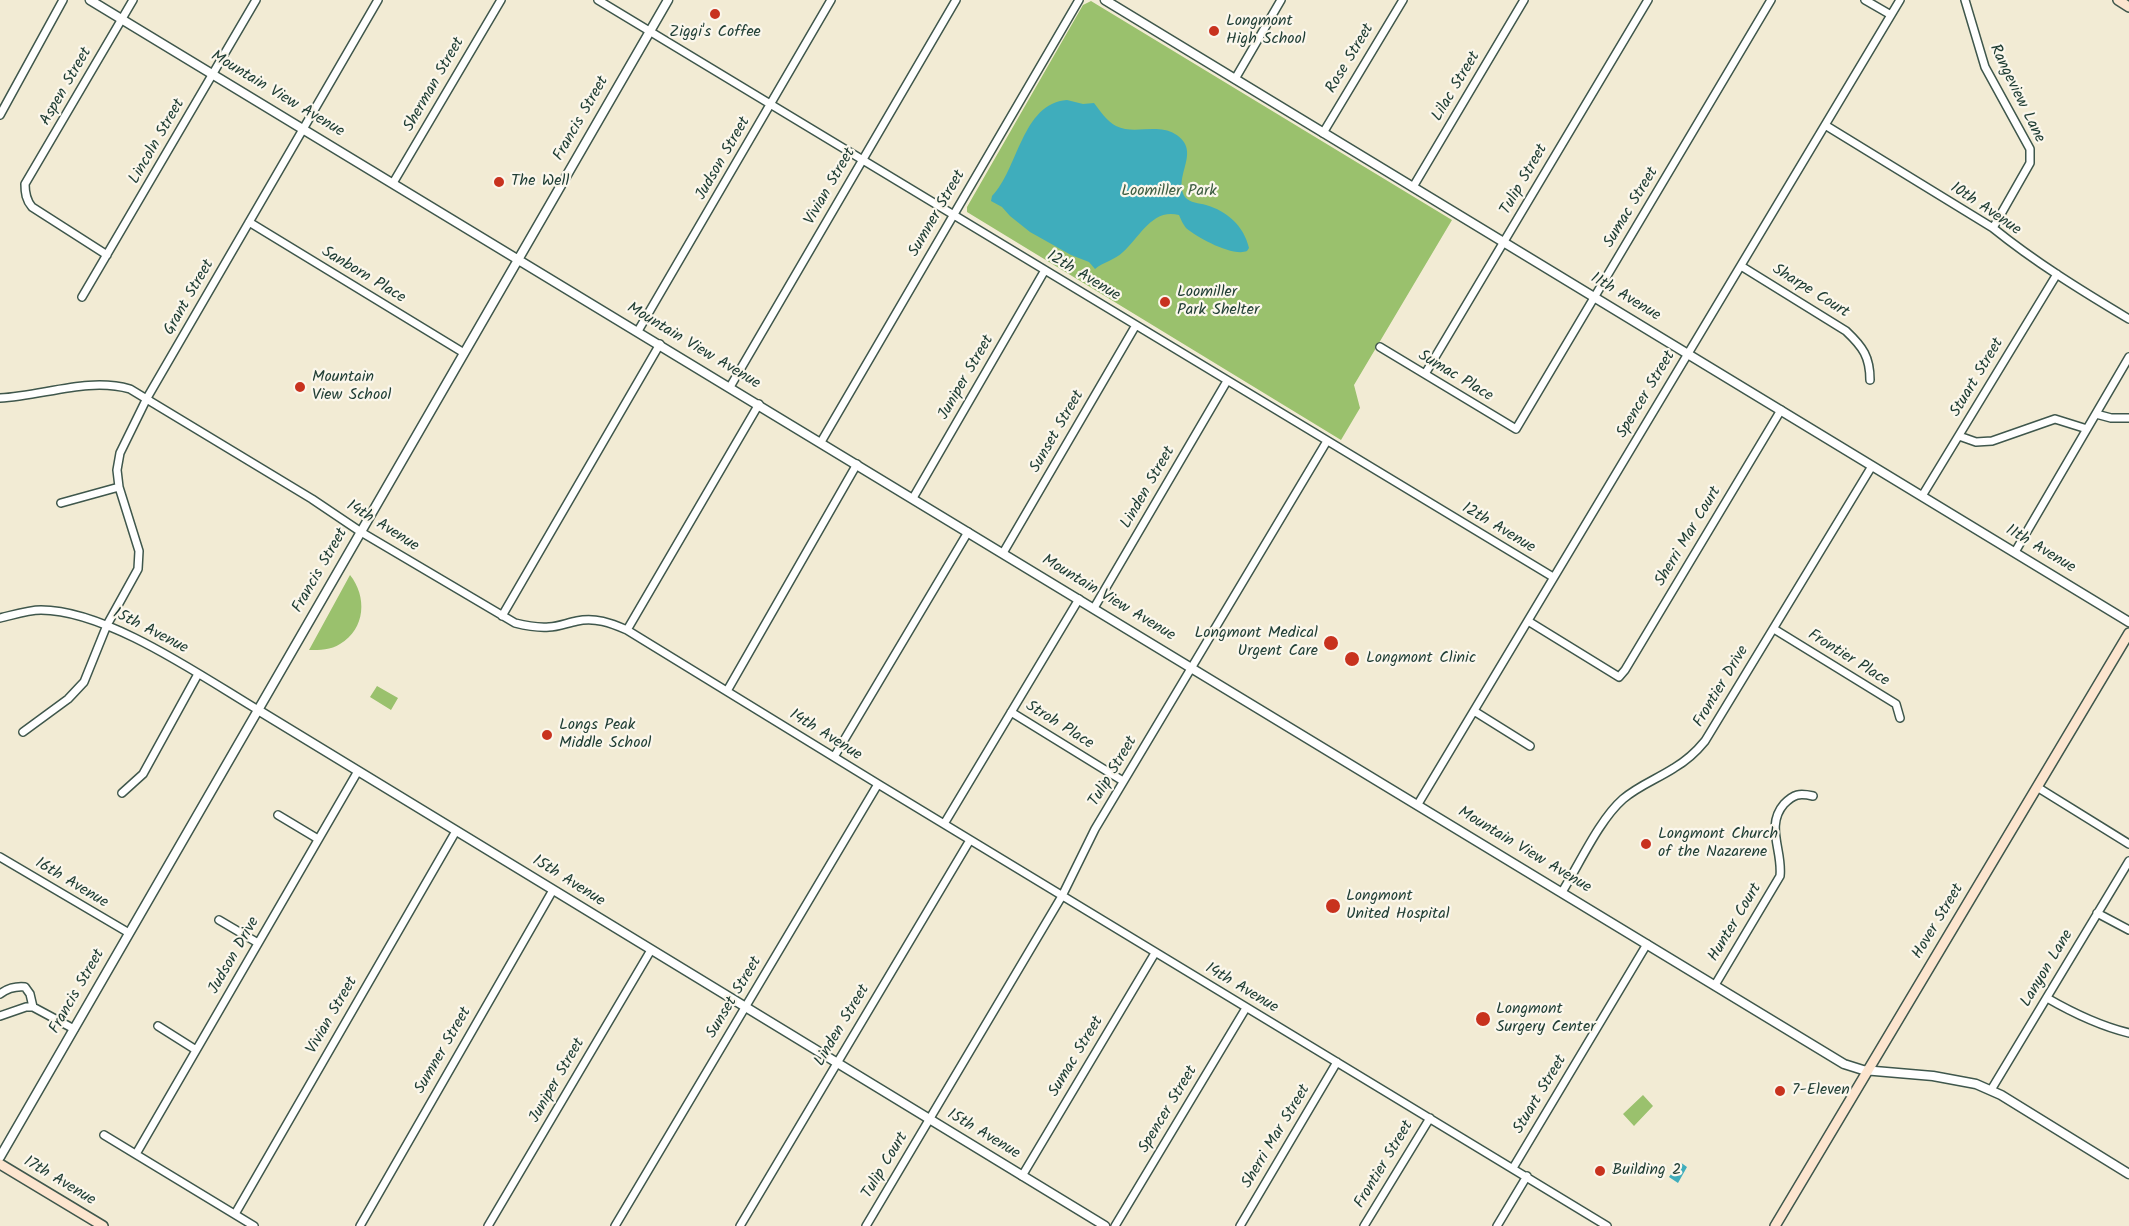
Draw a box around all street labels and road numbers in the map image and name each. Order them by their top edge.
street label: Rose Street [1323,21,1379,97]
street label: Sherman Street [400,35,470,135]
street label: Rangeview Lane [1984,42,2048,146]
street label: Aspen Street [37,45,97,129]
street label: Mountain View Avenue [207,48,347,142]
street label: Lilac Street [1429,49,1485,125]
street label: Francis Street [550,73,614,165]
street label: Lincoln Street [126,96,190,188]
street label: Judson Street [692,114,756,204]
street label: Tulip Street [1497,141,1553,219]
street label: Vivian Street [801,145,861,229]
street label: Sumac Street [1600,164,1664,252]
street label: Sumner Street [905,167,971,261]
street label: 10th Avenue [1946,179,2024,241]
street label: Sanborn Place [317,243,409,309]
street label: 12th Avenue [1043,247,1123,307]
street label: Grant Street [161,257,219,339]
street label: Sharpe Court [1768,261,1852,323]
street label: 11th Avenue [1586,270,1664,326]
street label: Mountain View Avenue [623,300,763,394]
street label: Juniper Street [935,332,999,424]
street label: Stuart Street [1947,335,2009,421]
street label: Sumac Place [1414,347,1496,407]
street label: Spencer Street [1613,348,1681,442]
street label: Sunset Street [1027,387,1089,477]
street label: Linden Street [1118,443,1180,533]
street label: Sherri Mar Court [1652,484,1726,590]
street label: 14th Avenue [342,497,422,557]
street label: 12th Avenue [1458,499,1538,559]
street label: 11th Avenue [2001,522,2079,578]
street label: Francis Street [289,525,353,617]
street label: Mountain View Avenue [1038,552,1178,646]
street label: 15th Avenue [109,605,191,659]
street label: Frontier Place [1804,626,1892,692]
street label: Frontier Drive [1690,643,1754,731]
street label: Stroh Place [1021,698,1097,754]
street label: 14th Avenue [785,706,865,766]
street label: Tulip Street [1086,733,1142,811]
street label: Mountain View Avenue [1454,804,1594,898]
street label: 15th Avenue [528,852,608,912]
street label: 16th Avenue [31,855,111,913]
street label: Hunter Court [1705,880,1767,966]
street label: Hover Street [1909,881,1969,963]
street label: Judson Drive [205,914,265,998]
street label: Lanyon Lane [2018,927,2078,1011]
street label: Francis Street [46,946,110,1038]
street label: Sunset Street [703,954,767,1042]
street label: 14th Avenue [1201,960,1281,1018]
street label: Vivian Street [303,974,363,1058]
street label: Linden Street [811,982,875,1070]
street label: Sumner Street [411,1004,477,1098]
street label: Sumac Street [1045,1013,1109,1101]
street label: Juniper Street [526,1035,590,1127]
street label: Stuart Street [1510,1052,1572,1138]
street label: Spencer Street [1135,1063,1203,1157]
street label: Sherri Mar Street [1239,1082,1315,1192]
street label: 15th Avenue [943,1106,1023,1164]
street label: Frontier Street [1351,1118,1419,1212]
street label: Tulip Court [859,1129,913,1203]
street label: 17th Avenue [19,1153,99,1211]

